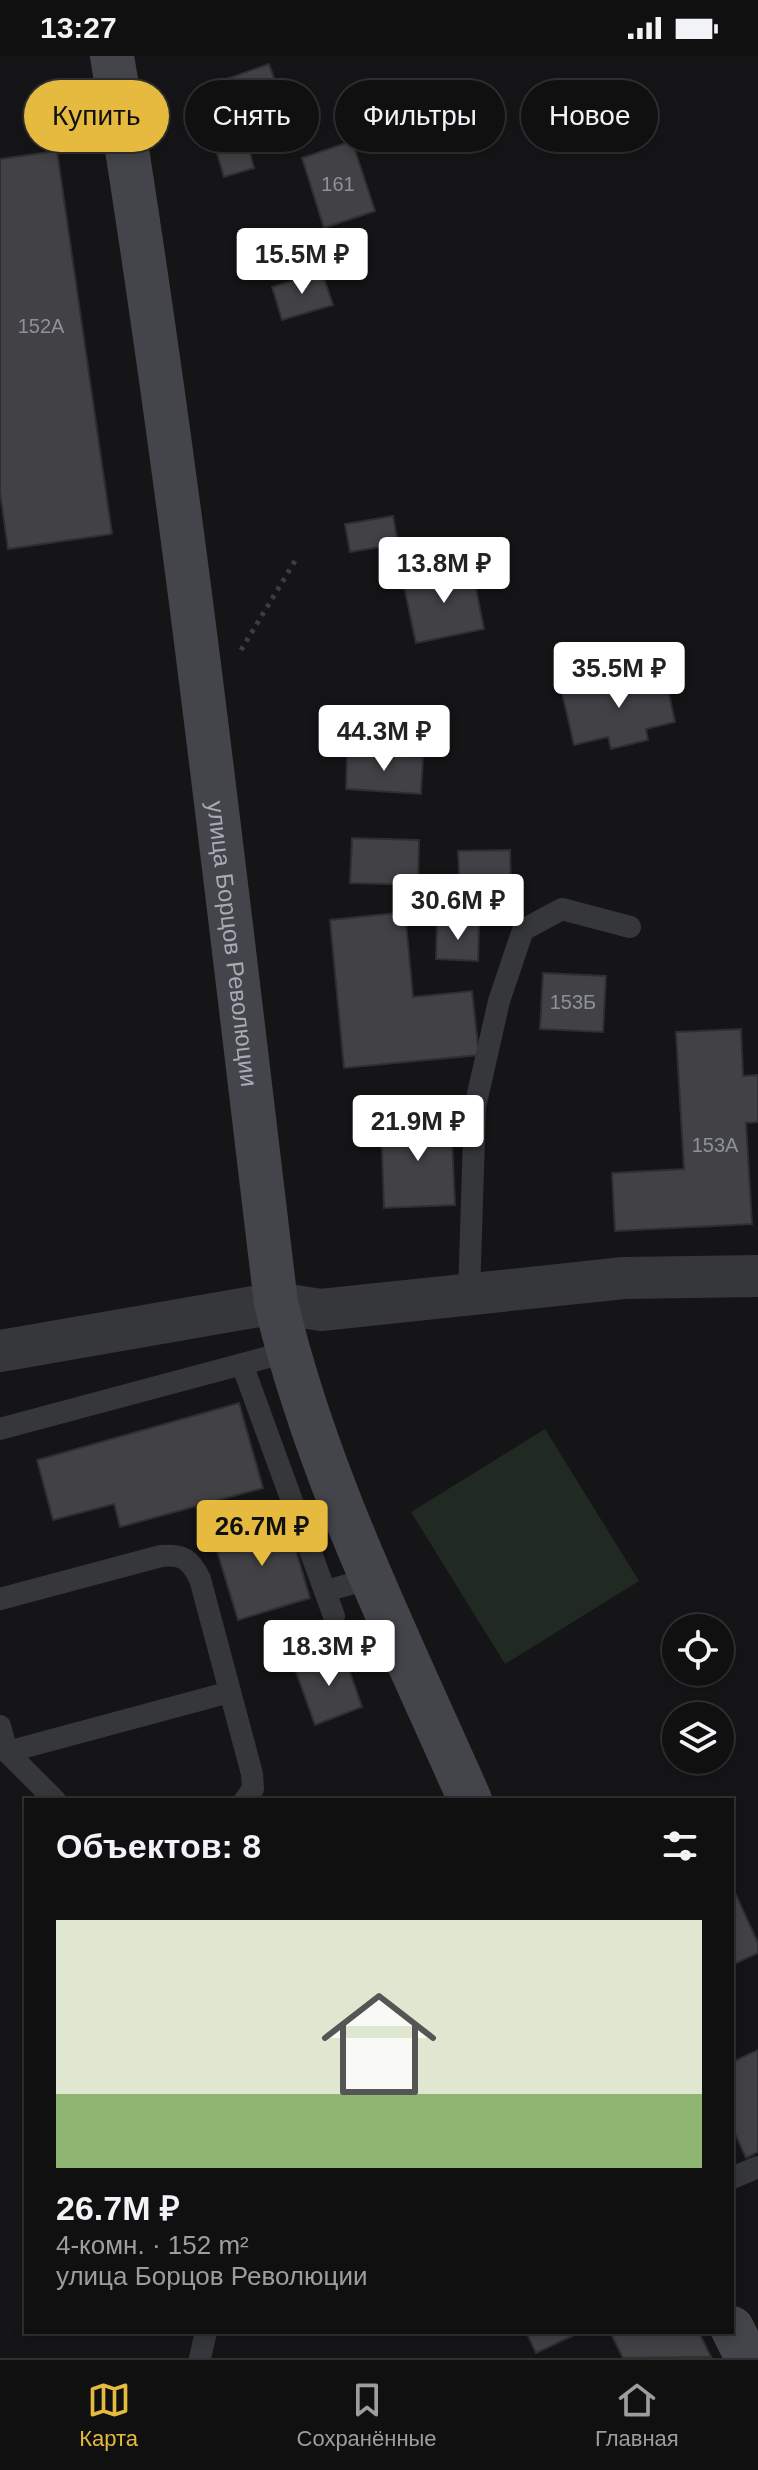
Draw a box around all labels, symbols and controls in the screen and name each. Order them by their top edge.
text: 13:27 [40,11,117,44]
chip: Купить [24,80,169,152]
chip: Снять [185,80,319,152]
chip: Фильтры [335,80,505,152]
chip: Новое [521,80,658,152]
house number: 161 [321,173,355,195]
pin: 15.5M ₽ [228,228,376,296]
text: 15.5M ₽ [255,239,349,269]
house number: 152А [18,315,65,337]
pin: 13.8M ₽ [370,537,518,605]
text: 13.8M ₽ [397,548,491,578]
pin: 35.5M ₽ [545,642,693,710]
text: 35.5M ₽ [572,653,666,683]
pin: 44.3M ₽ [310,705,458,773]
text: 44.3M ₽ [337,716,431,746]
street label: улица Борцов Революции [203,799,264,1088]
pin: 30.6M ₽ [384,874,532,942]
text: 30.6M ₽ [411,885,505,915]
house number: 153Б [550,991,596,1013]
pin: 21.9M ₽ [344,1095,492,1163]
text: 21.9M ₽ [371,1106,465,1136]
house number: 153А [692,1134,739,1156]
pin: 26.7M ₽ [188,1500,336,1568]
text: 26.7M ₽ [215,1511,309,1541]
map controls [662,1614,734,1774]
button: locate [662,1614,734,1686]
pin: 18.3M ₽ [255,1620,403,1688]
text: 18.3M ₽ [282,1631,376,1661]
button: layers [662,1702,734,1774]
icon: filters [658,1824,702,1868]
text: Объектов: 8 [56,1827,261,1865]
icon: home [307,1972,451,2116]
text: 26.7M ₽ [56,2189,180,2227]
text: 4-комн. · 152 m² [56,2230,249,2260]
text: улица Борцов Революции [56,2261,367,2291]
tab: Карта [79,2378,138,2452]
tab: Сохранённые [297,2378,437,2452]
tab: Главная [595,2378,679,2452]

